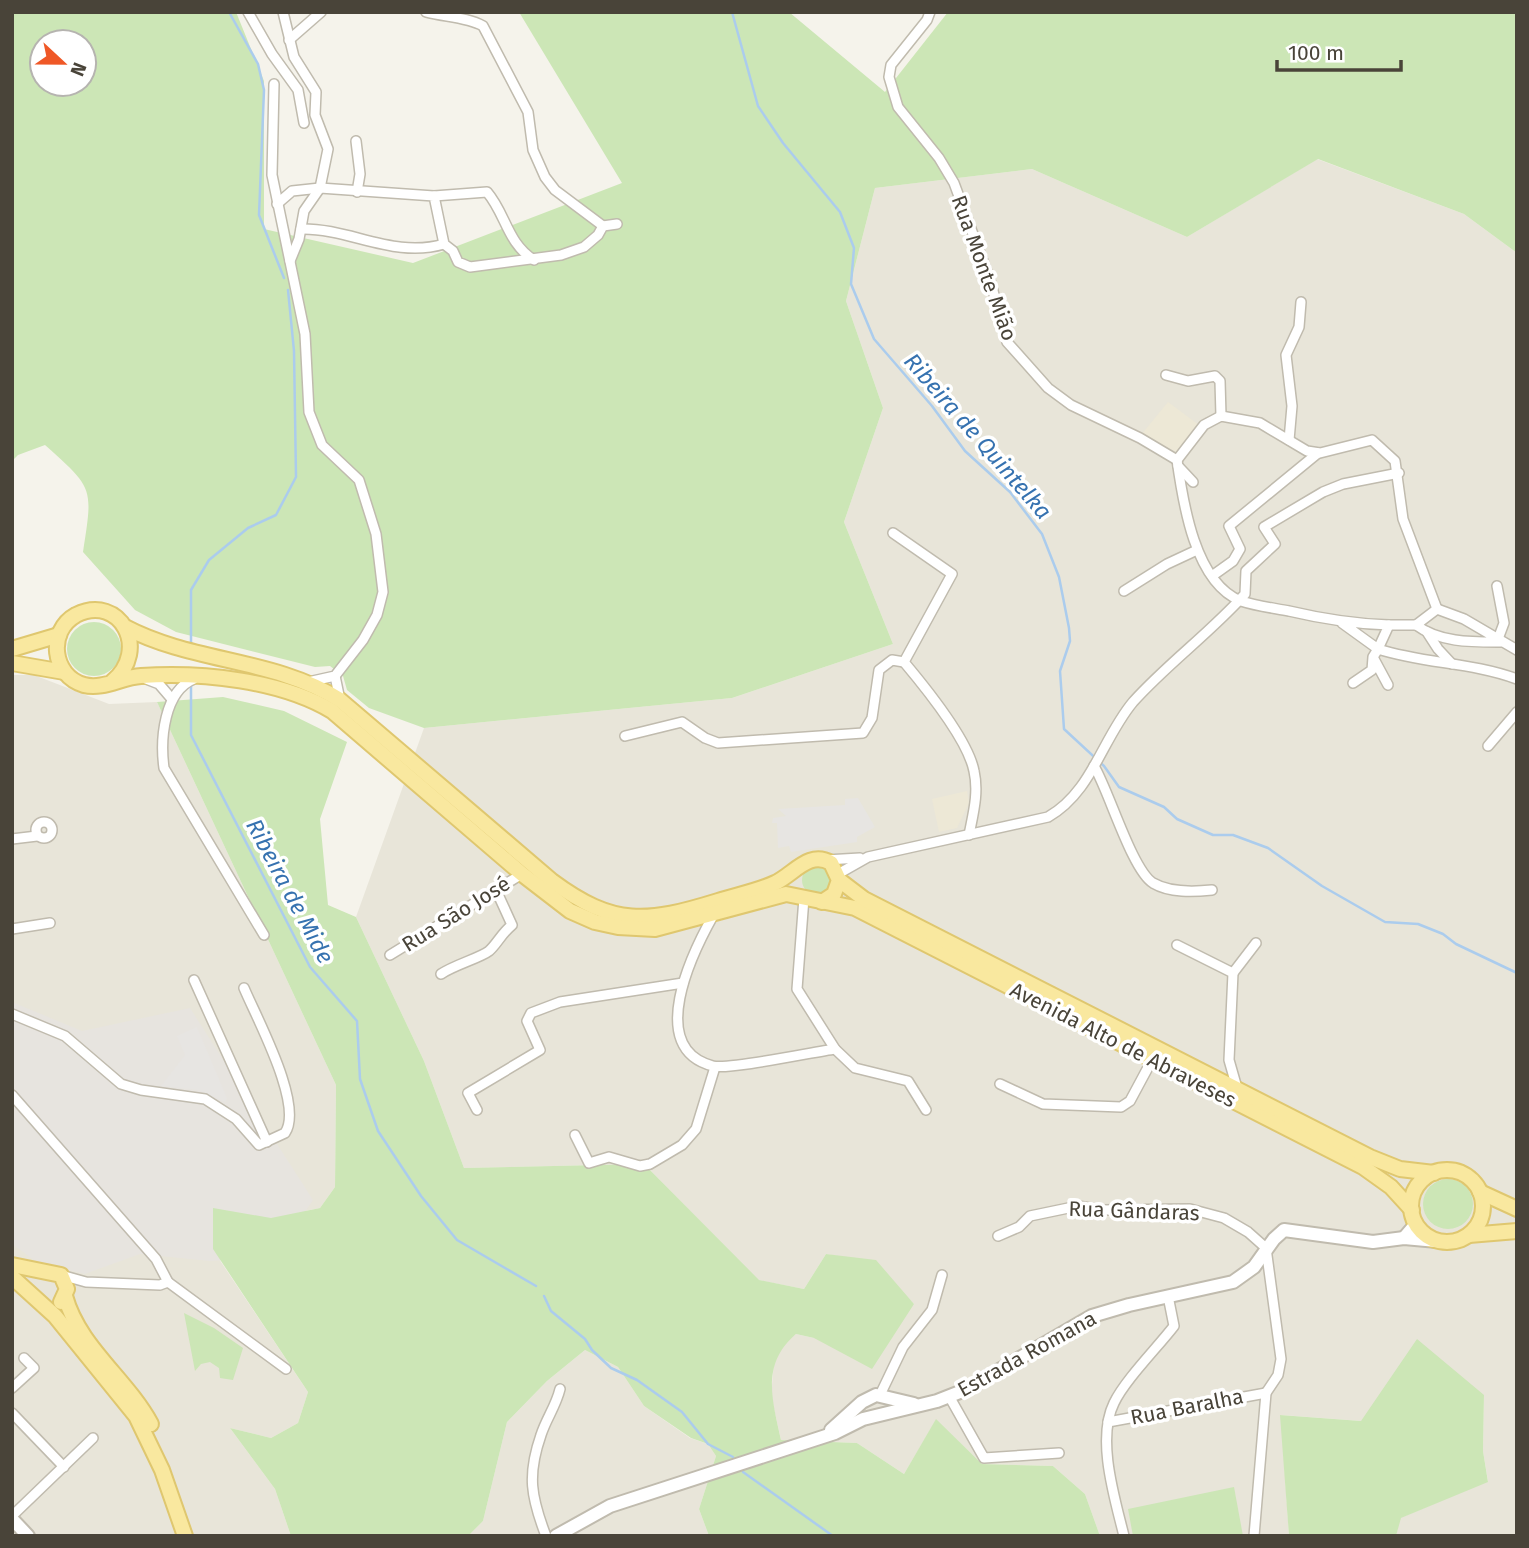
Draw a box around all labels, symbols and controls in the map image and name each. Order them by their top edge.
north arrow [28,28,98,98]
scale bar [1277,28,1401,72]
text: 100 m [1288,40,1344,66]
text: N [65,59,91,79]
street label: Rua Monte Mião [946,192,1022,344]
water label: Ribeira de Quintelka [898,347,1058,525]
water label: Ribeira de Mide [240,814,340,968]
street label: Rua São José [397,871,515,957]
street label: Avenida Alto de Abraveses [1006,977,1240,1113]
street label: Rua Gândaras [1068,1196,1200,1226]
street label: Estrada Romana [953,1305,1101,1403]
street label: Rua Baralha [1128,1383,1246,1431]

